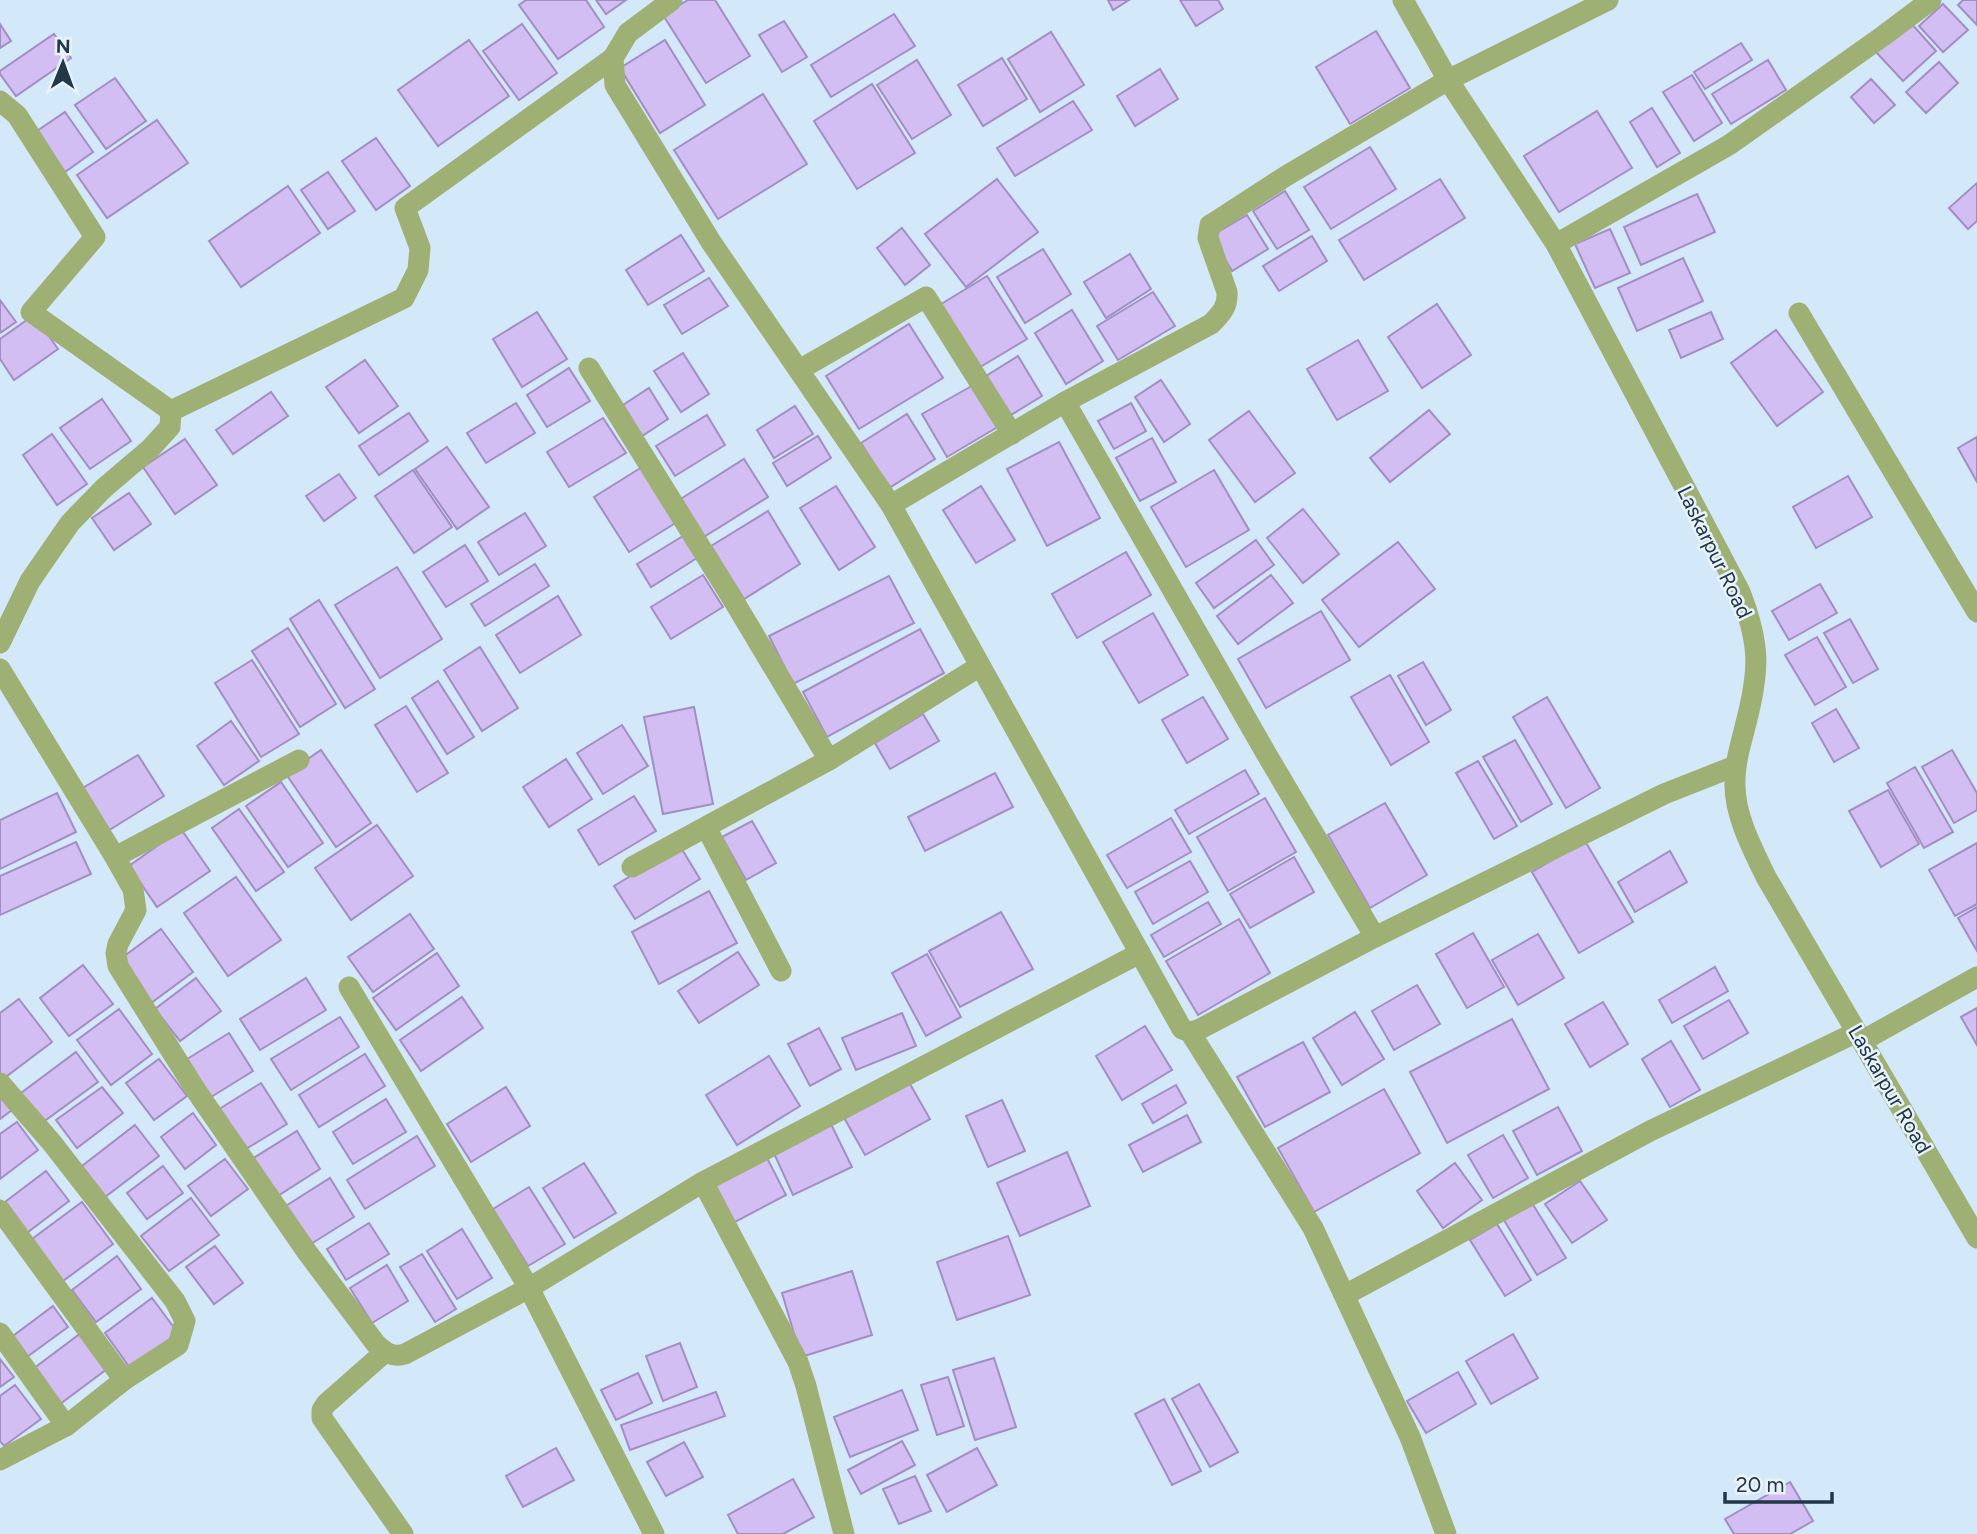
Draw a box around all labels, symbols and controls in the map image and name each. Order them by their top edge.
north arrow [28,28,98,98]
text: N [56,35,71,58]
street label: Laskarpur Road [1672,482,1758,622]
street label: Laskarpur Road [1843,1020,1937,1158]
scale bar [1725,1460,1832,1504]
text: 20 m [1736,1472,1784,1497]

